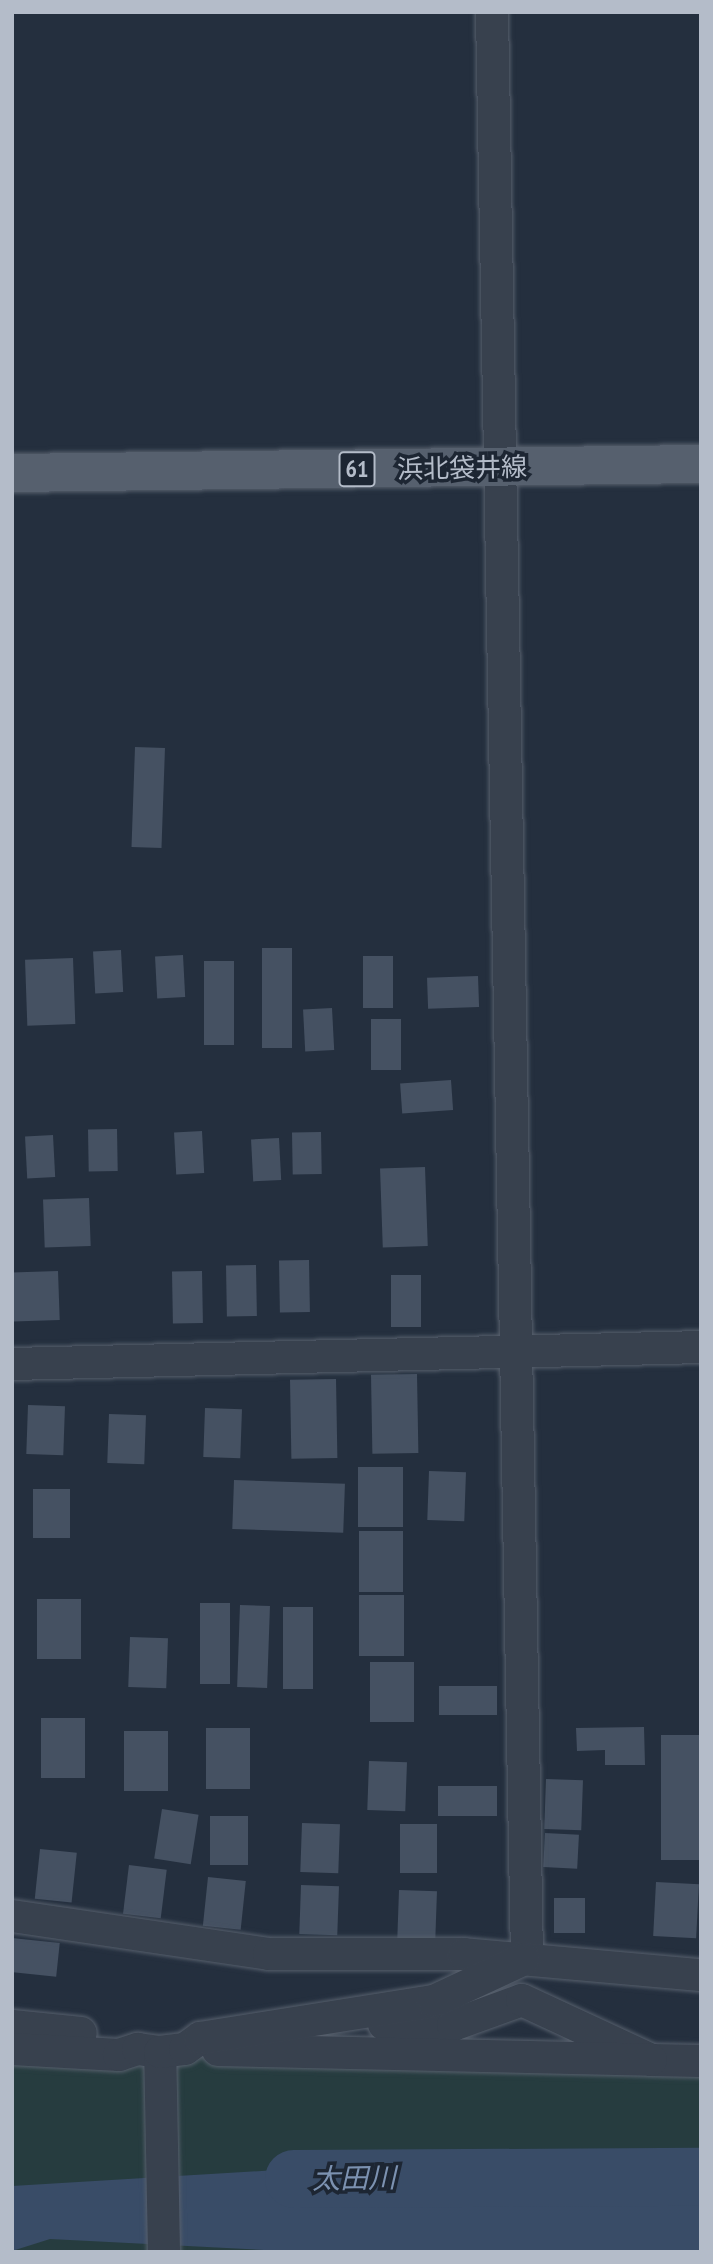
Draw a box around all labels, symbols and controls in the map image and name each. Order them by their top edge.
road number: 61 [338,448,376,490]
street label: 浜北袋井線 [397,451,527,485]
water label: 太田川 [312,2160,396,2196]

